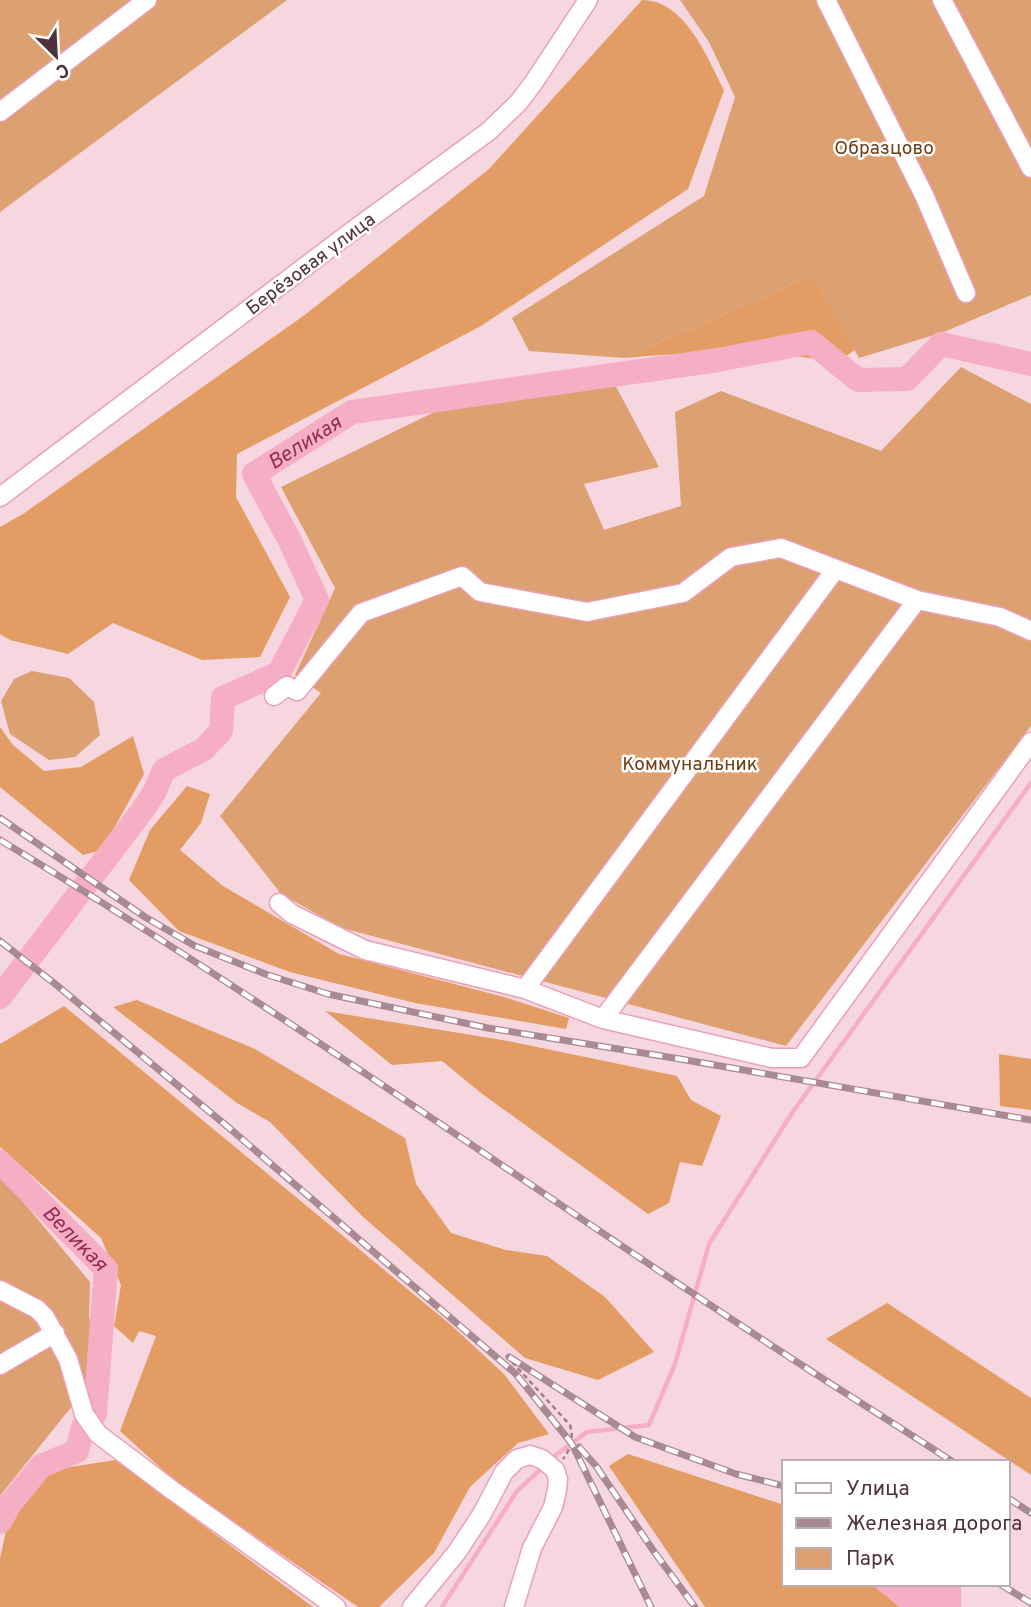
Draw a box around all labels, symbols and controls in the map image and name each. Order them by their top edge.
north arrow [21,21,91,91]
text: С [52,56,73,83]
park label: Образцово [834,137,934,161]
street label: Берёзовая улица [242,208,381,321]
water label: Великая [263,409,348,477]
park label: Коммунальник [622,753,758,777]
water label: Великая [36,1200,114,1279]
legend [782,1460,1010,1586]
text: Улица [846,1476,910,1503]
text: Железная дорога [846,1511,1022,1538]
text: Парк [846,1546,895,1573]

